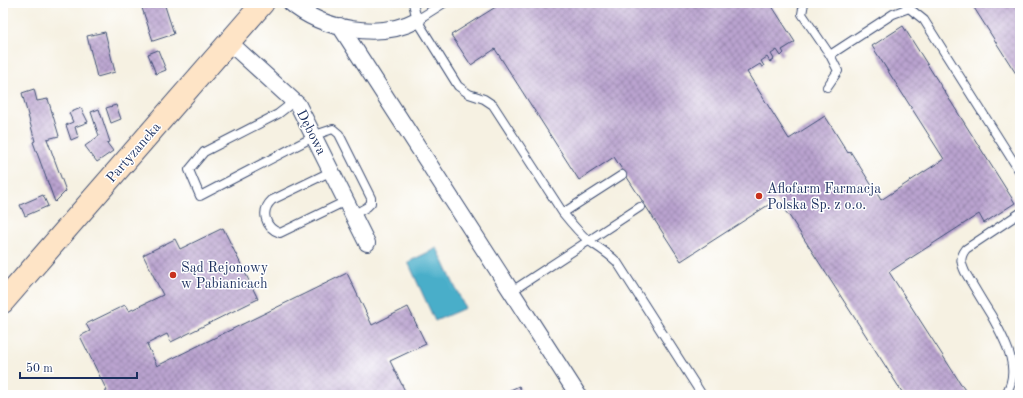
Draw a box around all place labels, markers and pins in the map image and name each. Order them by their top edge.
place label: Aflofarm Farmacja Polska Sp. z o.o. [767,182,881,212]
marker: Aflofarm Farmacja Polska Sp. z o.o. [754,191,764,201]
place label: Sąd Rejonowy w Pabianicach [181,261,269,291]
marker: Sąd Rejonowy w Pabianicach [168,270,178,280]

